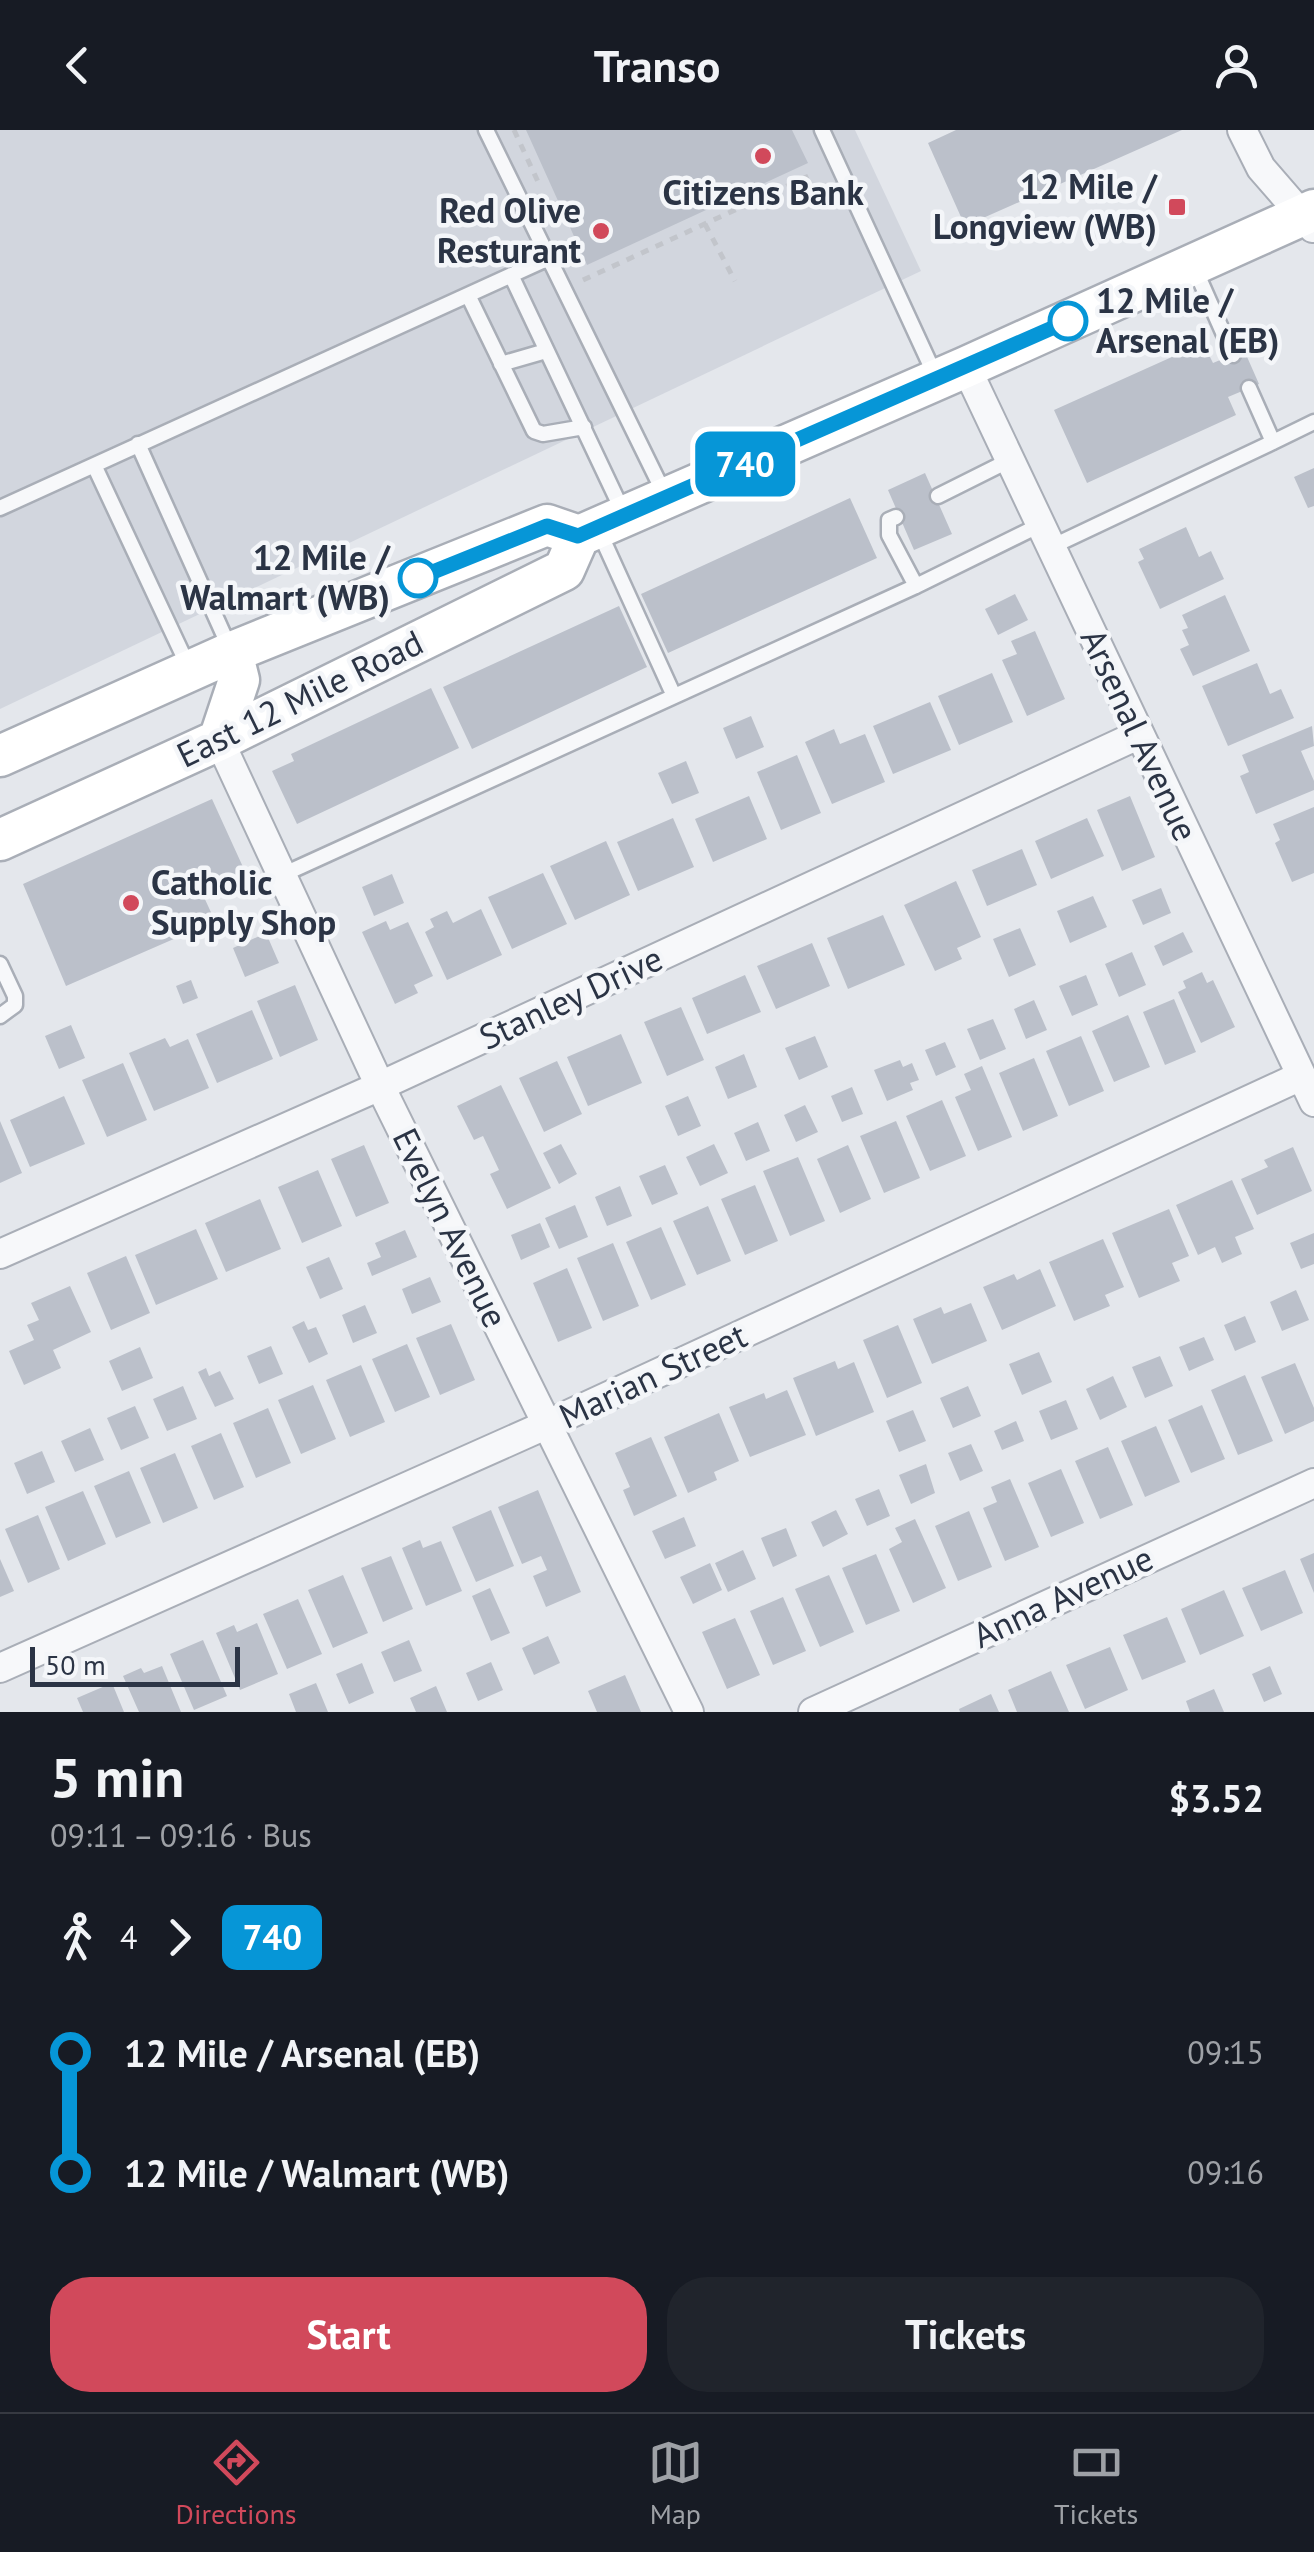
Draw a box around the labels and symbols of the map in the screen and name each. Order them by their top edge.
marker: Citizens Bank [752,145,774,167]
place label: 12 Mile / Longview (WB) [933,163,1159,249]
place label: Citizens Bank [662,169,864,215]
place label: Red Olive Resturant [437,187,582,273]
marker: 12 Mile / Longview (WB) [1166,196,1188,218]
marker: Red Olive Resturant [590,220,612,242]
place label: 12 Mile / Arsenal (EB) [1096,277,1279,363]
marker: 12 Mile / Arsenal (EB) [1049,302,1087,340]
line badge: 740 [688,432,802,496]
place label: 12 Mile / Walmart (WB) [180,534,392,620]
marker: 12 Mile / Walmart (WB) [399,559,437,597]
street label: East 12 Mile Road [169,619,430,778]
street label: Arsenal Avenue [1071,621,1209,848]
place label: Catholic Supply Shop [151,859,336,945]
marker: Catholic Supply Shop [120,892,142,914]
street label: Stanley Drive [472,935,670,1060]
street label: Evelyn Avenue [383,1120,519,1335]
street label: Marian Street [552,1312,754,1439]
street label: Anna Avenue [965,1534,1160,1658]
scale bar [30,1642,240,1686]

